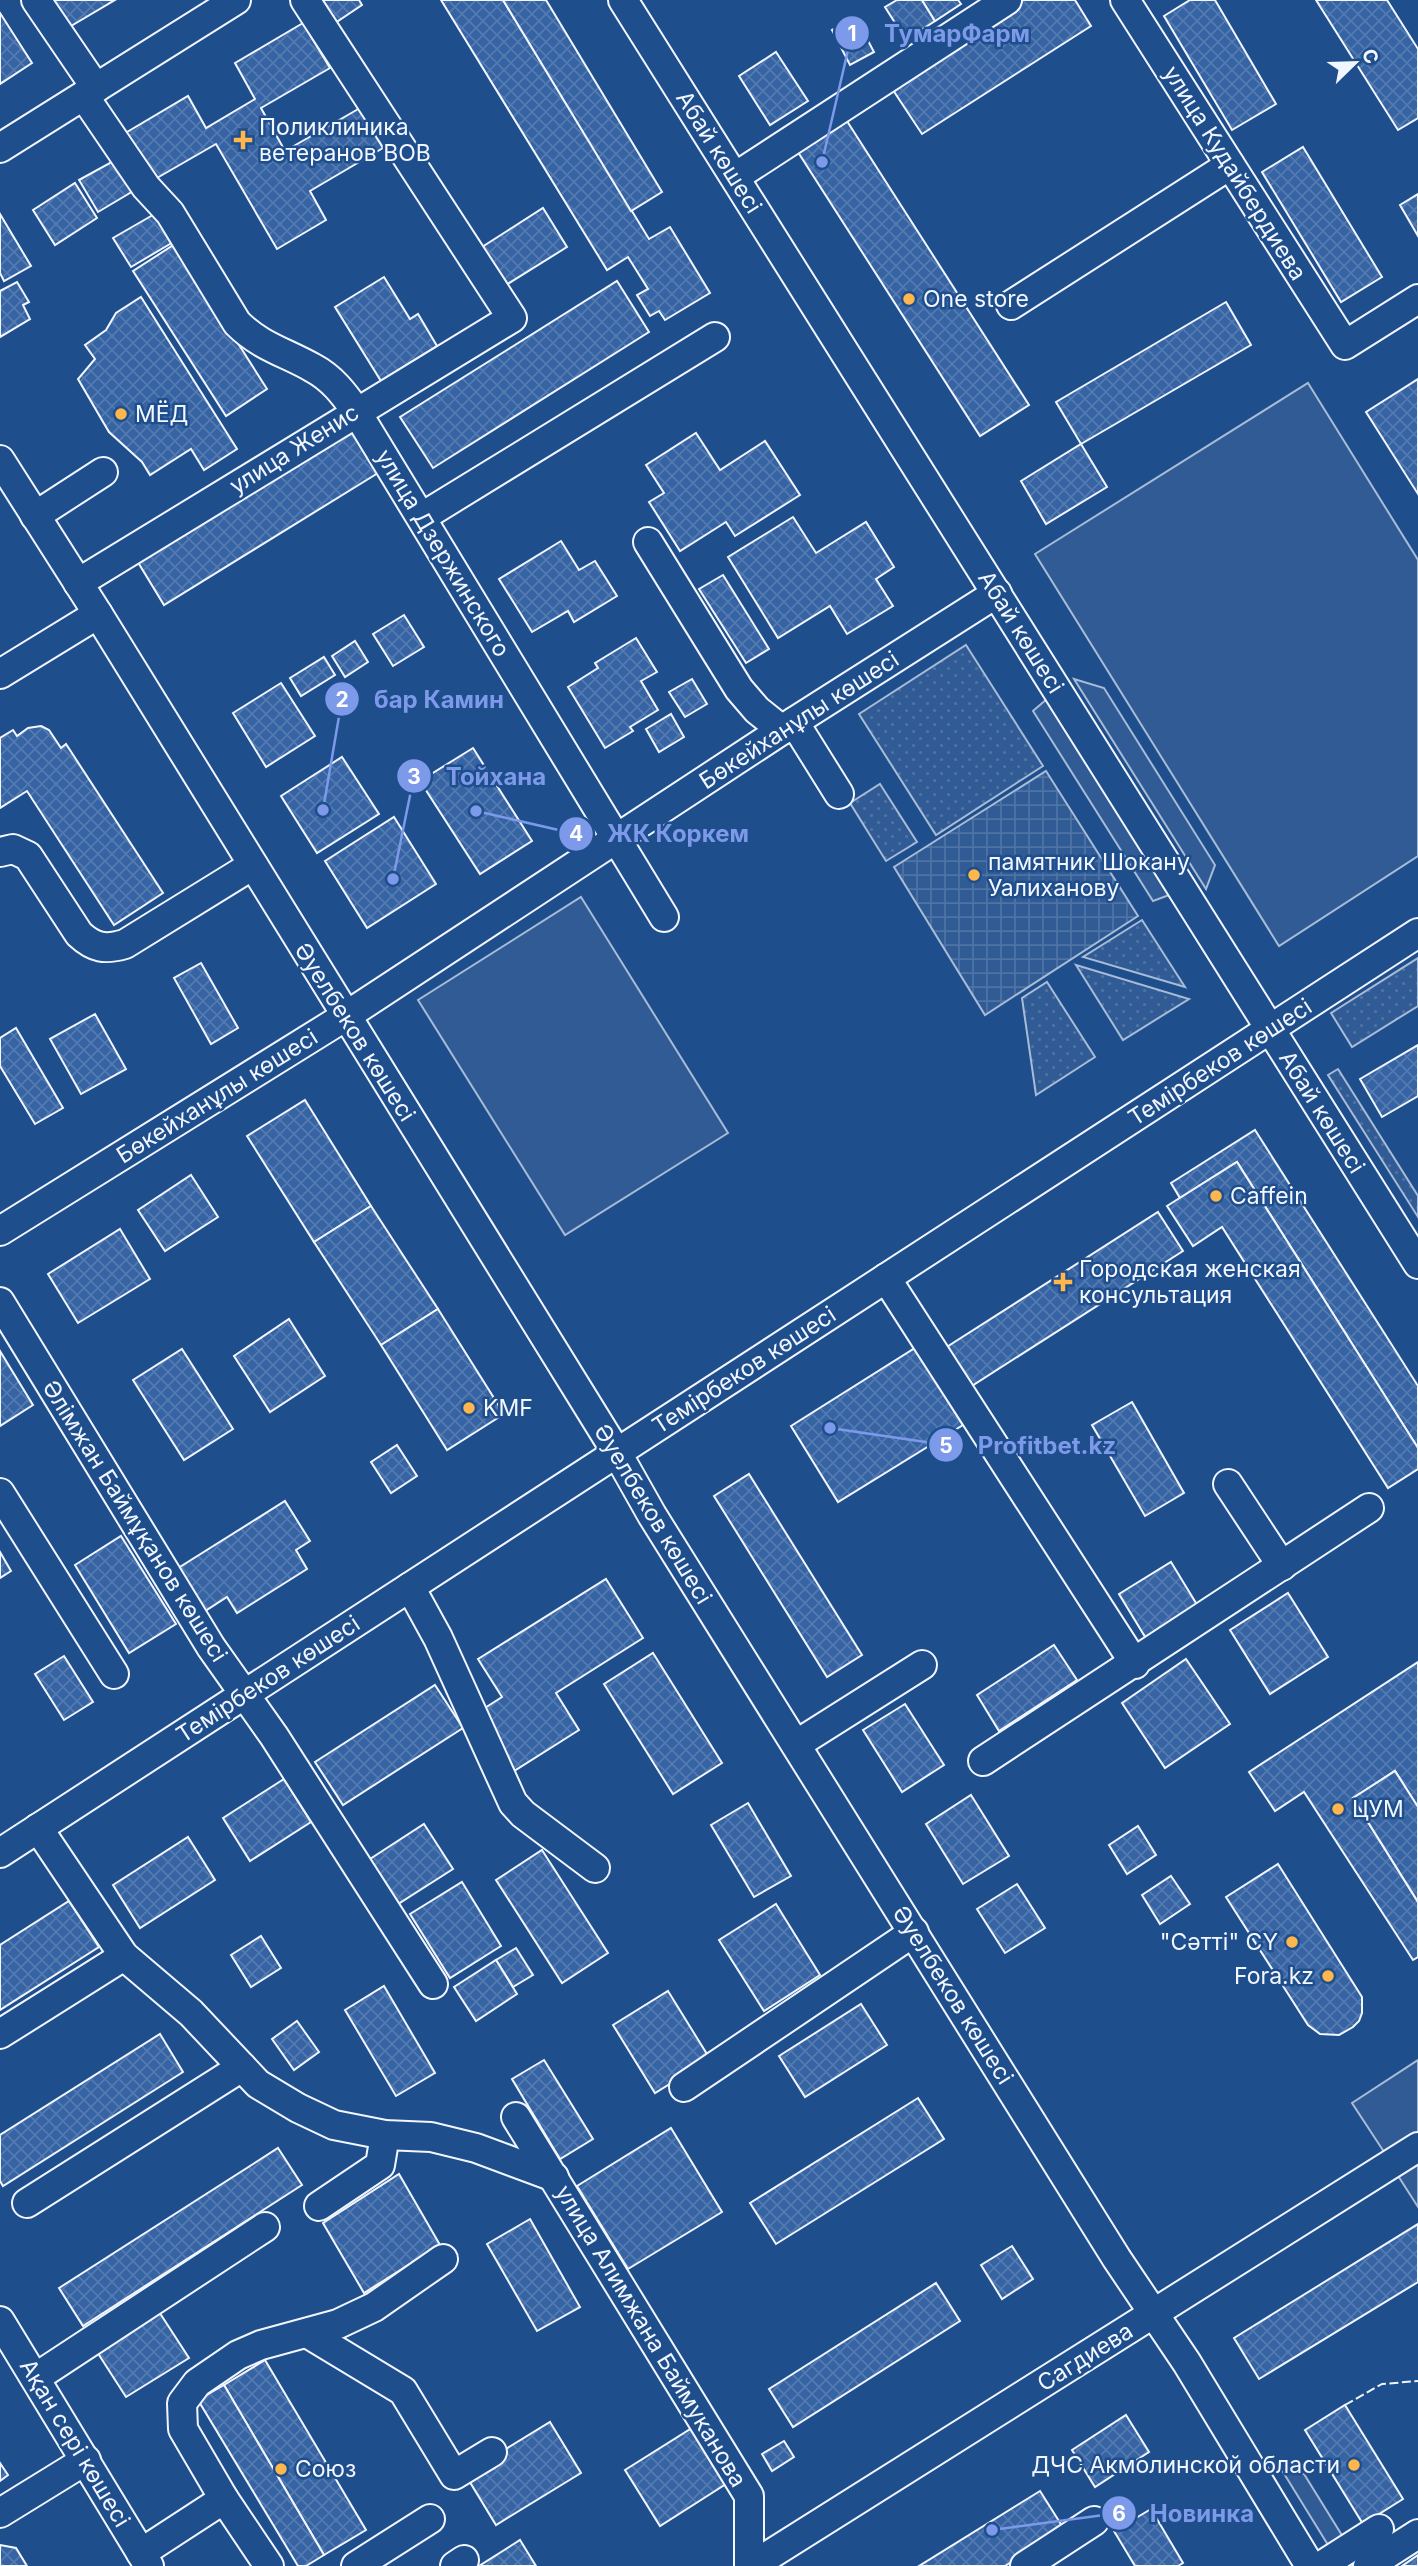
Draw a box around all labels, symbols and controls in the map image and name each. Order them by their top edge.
callout: ТумарФарм [835,11,1044,56]
text: ТумарФарм [884,19,1030,48]
text: 1 [847,21,857,46]
north arrow [1320,28,1390,98]
text: С [1357,46,1384,68]
street label: улица Кудайбердиева [1157,61,1313,285]
street label: Абай көшесі [670,86,768,218]
place label: Поликлиника ветеранов ВОВ [259,113,431,167]
marker: Поликлиника ветеранов ВОВ [233,130,253,150]
place label: One store [923,285,1029,313]
marker: One store [901,291,917,307]
street label: улица Женис [224,398,364,500]
place label: МЁД [135,400,188,428]
marker: МЁД [113,406,129,422]
street label: улица Дзержинского [370,444,516,662]
street label: Абай көшесі [972,566,1070,698]
street label: Бөкейханұлы көшесі [694,645,904,795]
callout: бар Камин [325,677,518,722]
text: бар Камин [374,685,504,714]
text: 2 [335,687,349,712]
callout: Тойхана [397,754,560,799]
text: Тойхана [446,762,546,791]
text: 3 [407,764,421,789]
callout: ЖК Коркем [558,811,763,856]
text: ЖК Коркем [607,819,749,848]
text: 4 [569,821,583,846]
place label: памятник Шокану Уалиханову [988,848,1190,902]
marker: памятник Шокану Уалиханову [966,867,982,883]
street label: Әуелбеков көшесі [289,938,421,1126]
street label: Темірбеков көшесі [1123,992,1317,1132]
street label: Бөкейханұлы көшесі [111,1023,323,1169]
street label: Абай көшесі [1273,1046,1371,1178]
place label: Caffein [1230,1182,1308,1210]
marker: Caffein [1208,1188,1224,1204]
place label: Городская женская консультация [1079,1255,1301,1309]
marker: Городская женская консультация [1053,1272,1073,1292]
street label: Темірбеков көшесі [647,1300,841,1440]
street label: Әлімжан Баймұқанов көшесі [37,1375,233,1667]
place label: KMF [483,1394,533,1422]
marker: KMF [461,1400,477,1416]
street label: Әуелбеков көшесі [588,1419,718,1609]
callout: Profitbet.kz [929,1423,1130,1468]
text: Profitbet.kz [978,1431,1116,1460]
text: 5 [939,1433,953,1458]
street label: Темірбеков көшесі [171,1609,365,1749]
place label: ЦУМ [1352,1795,1404,1823]
marker: ЦУМ [1330,1801,1346,1817]
street label: Әуелбеков көшесі [887,1901,1019,2089]
place label: "Сәтті" СY [1160,1928,1278,1956]
marker: "Сәтті" СY [1284,1934,1300,1950]
place label: Fora.kz [1234,1962,1314,1990]
marker: Fora.kz [1320,1968,1336,1984]
street label: улица Алимжана Баймуканова [550,2180,752,2492]
street label: Сагдиева [1032,2317,1138,2397]
street label: Ақан сері көшесі [14,2354,136,2532]
place label: ДЧС Акмолинской области [1031,2451,1340,2479]
place label: Союз [295,2455,356,2483]
marker: ДЧС Акмолинской области [1346,2457,1362,2473]
marker: Союз [273,2461,289,2477]
callout: Новинка [1101,2491,1268,2536]
text: Новинка [1150,2499,1254,2528]
text: 6 [1112,2501,1126,2526]

